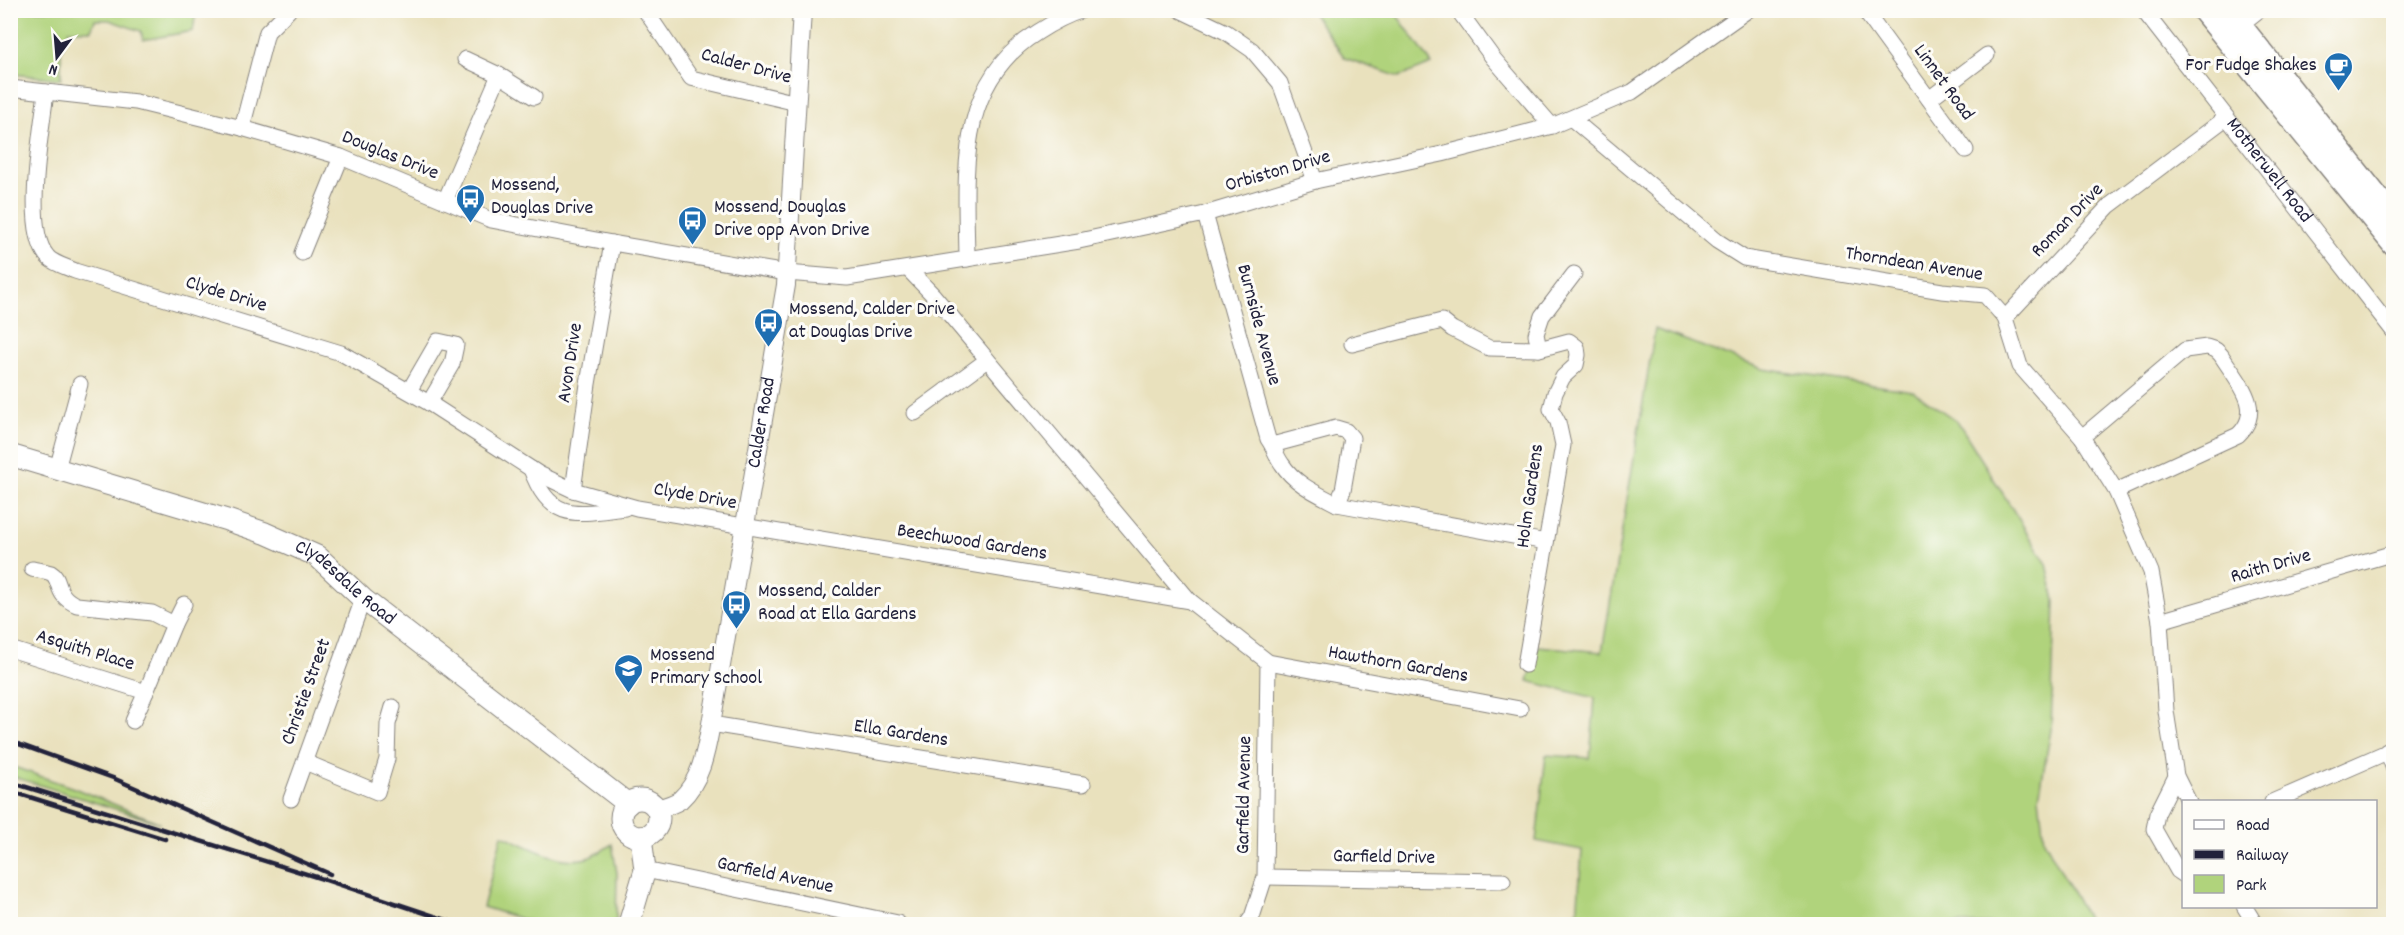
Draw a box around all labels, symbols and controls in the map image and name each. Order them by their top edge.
north arrow [27,27,87,87]
street label: Linnet Road [1906,39,1980,127]
street label: Calder Drive [698,41,795,93]
cafe icon: For Fudge Shakes [2322,50,2354,92]
place label: For Fudge Shakes [2185,52,2317,80]
text: N [46,57,61,81]
street label: Motherwell Road [2218,112,2318,229]
street label: Douglas Drive [337,124,443,188]
street label: Orbiston Drive [1222,144,1334,200]
place label: Mossend, Douglas Drive [491,172,593,223]
street label: Roman Drive [2025,177,2111,265]
bus stop icon: Mossend, Douglas Drive [454,182,486,224]
place label: Mossend, Douglas Drive opp Avon Drive [714,194,870,245]
bus stop icon: Mossend, Douglas Drive opp Avon Drive [677,204,709,246]
street label: Thorndean Avenue [1843,240,1985,290]
street label: Burnside Avenue [1228,261,1288,389]
street label: Clyde Drive [182,269,270,321]
place label: Mossend, Calder Drive at Douglas Drive [789,296,955,347]
bus stop icon: Mossend, Calder Drive at Douglas Drive [752,306,784,348]
street label: Avon Drive [551,321,591,405]
street label: Calder Road [741,375,784,470]
street label: Holm Gardens [1510,442,1552,550]
street label: Clyde Drive [651,476,739,518]
street label: Beechwood Gardens [895,517,1049,569]
street label: Clydesdale Road [290,534,401,633]
street label: Raith Drive [2228,542,2315,592]
place label: Mossend, Calder Road at Ella Gardens [758,578,917,629]
bus stop icon: Mossend, Calder Road at Ella Gardens [721,588,753,630]
street label: Asquith Place [32,623,138,679]
street label: Christie Street [275,635,339,749]
street label: Hawthorn Gardens [1326,639,1470,691]
place label: Mossend Primary School [650,642,762,693]
school or university icon: Mossend Primary School [613,652,645,694]
street label: Ella Gardens [852,713,950,755]
street label: Garfield Avenue [1230,735,1260,854]
legend [2182,800,2377,908]
text: Road [2236,814,2270,839]
street label: Garfield Drive [1333,843,1436,873]
text: Railway [2236,844,2289,869]
street label: Garfield Avenue [714,850,836,902]
text: Park [2236,874,2267,899]

